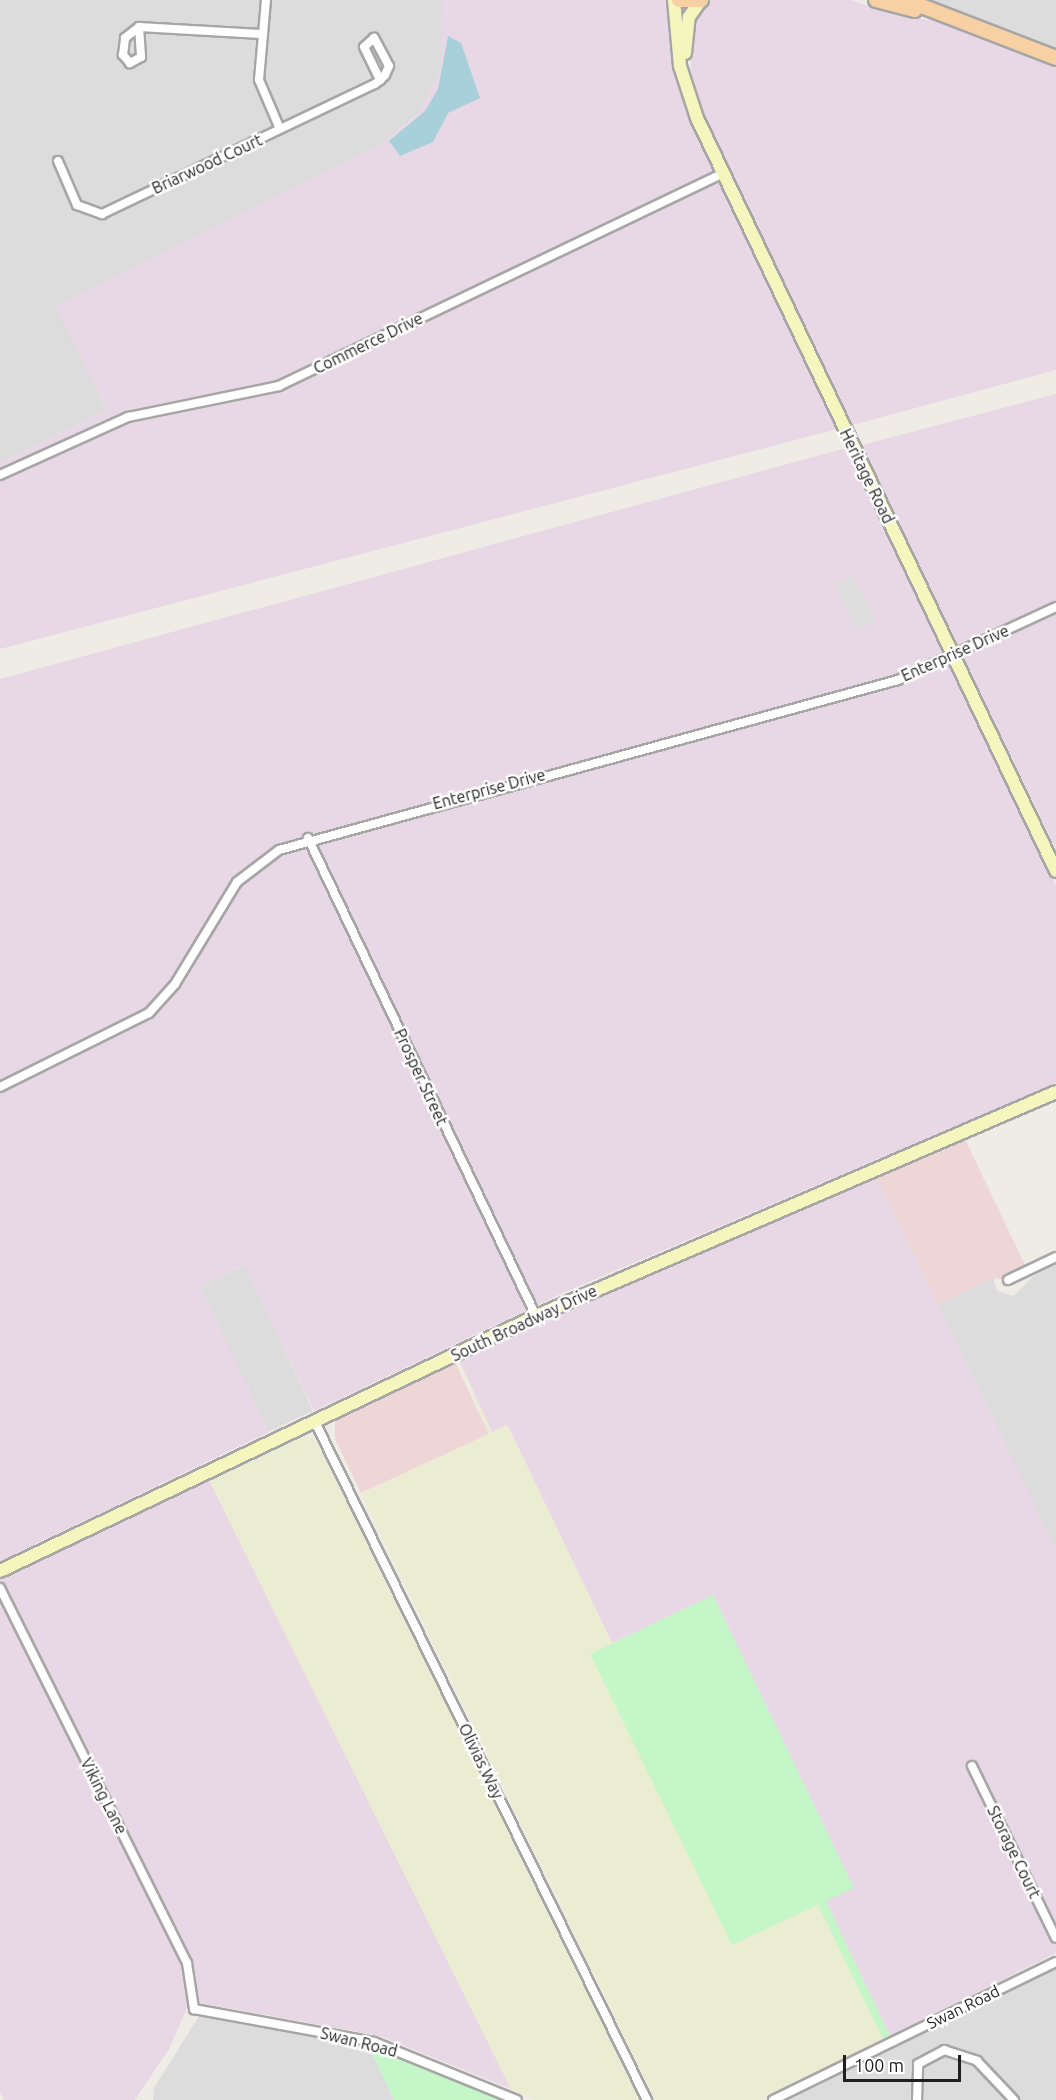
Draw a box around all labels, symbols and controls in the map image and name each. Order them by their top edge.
street label: Briarwood Court [149,130,265,198]
street label: Commerce Drive [310,308,426,378]
street label: Heritage Road [836,426,898,526]
street label: Enterprise Drive [898,621,1012,685]
street label: Enterprise Drive [431,765,547,813]
street label: Prosper Street [390,1026,452,1128]
street label: South Broadway Drive [448,1281,600,1365]
street label: Olivias Way [455,1720,507,1802]
street label: Viking Lane [77,1755,131,1837]
street label: Storage Court [983,1803,1045,1901]
street label: Swan Road [923,1981,1003,2033]
street label: Swan Road [319,2023,399,2061]
scale bar [846,2043,964,2081]
text: 100 m [854,2055,904,2075]

